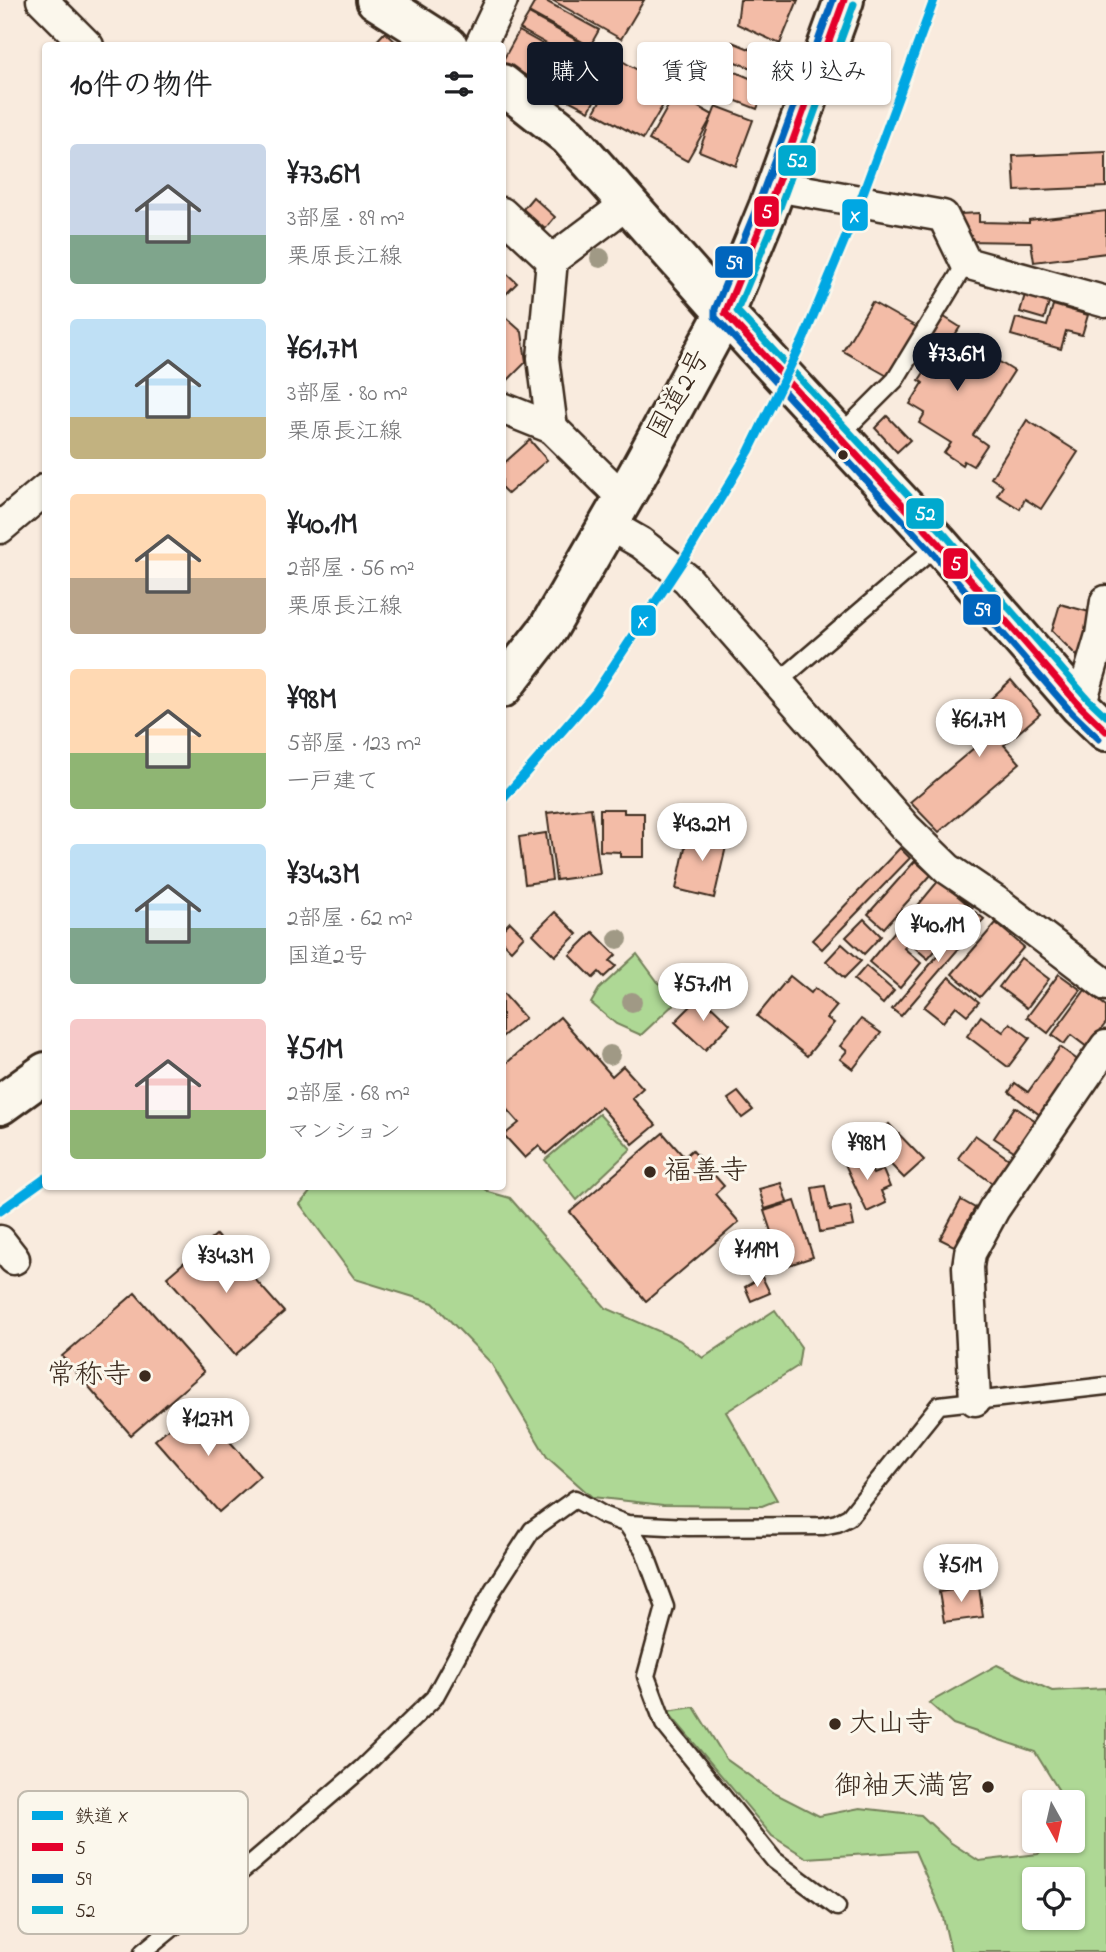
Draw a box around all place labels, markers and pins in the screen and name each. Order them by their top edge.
pin: ¥73.6M [900,334,1014,393]
unlabelled marker [836,448,850,462]
pin: ¥61.7M [922,700,1036,759]
pin: ¥43.2M [645,804,759,863]
pin: ¥40.1M [881,904,995,964]
pin: ¥57.1M [646,964,760,1023]
pin: ¥98M [826,1122,908,1182]
place label: 福善寺 [664,1152,748,1193]
marker: 福善寺 [642,1164,658,1180]
pin: ¥119M [708,1230,806,1289]
pin: ¥34.3M [169,1236,283,1295]
place label: 常称寺 [47,1356,131,1397]
marker: 常称寺 [137,1368,153,1384]
pin: ¥127M [159,1398,257,1458]
pin: ¥51M [920,1544,1002,1604]
place label: 大山寺 [849,1704,933,1745]
marker: 大山寺 [827,1716,843,1732]
place label: 御袖天満宮 [834,1767,974,1808]
marker: 御袖天満宮 [980,1779,996,1795]

